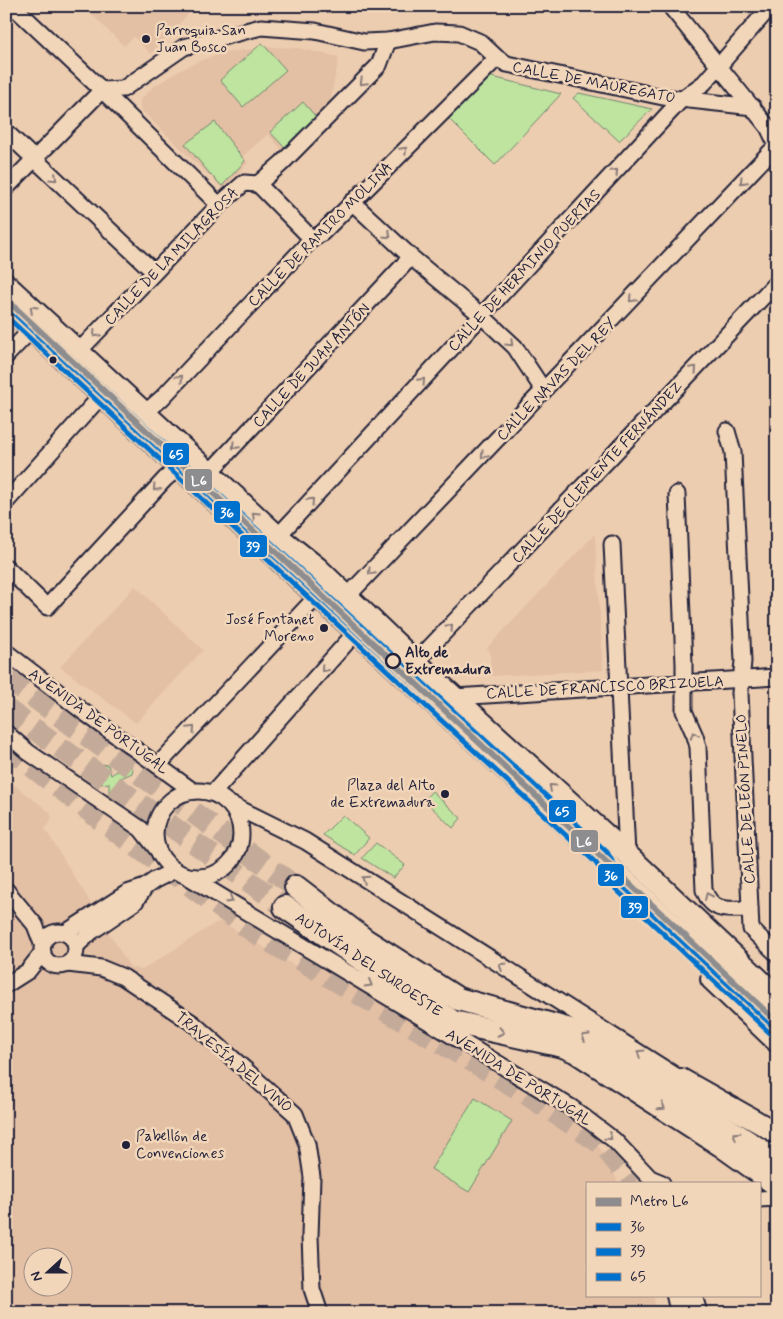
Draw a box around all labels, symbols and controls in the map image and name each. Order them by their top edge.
place label: Parroquia San Juan Bosco [156,21,246,58]
marker: Parroquia San Juan Bosco [140,33,152,45]
street label: CALLE DE MAUREGATO [511,57,677,109]
one-way arrow [359,76,368,85]
one-way arrow [399,147,408,156]
street label: CALLE DE RAMIRO MOLINA [244,158,397,311]
one-way arrow [609,168,618,177]
one-way arrow [48,172,57,181]
one-way arrow [740,175,749,184]
street label: CALLE DE LA MILAGROSA [100,183,243,330]
street label: CALLE DE HERMINIO PUERTAS [444,185,605,356]
one-way arrow [382,229,391,238]
one-way arrow [629,293,638,302]
street label: CALLE DE JUAN ANTÓN [249,299,375,432]
one-way arrow [30,306,39,315]
street label: CALLE NAVAS DEL REY [493,314,621,446]
one-way arrow [93,328,102,337]
one-way arrow [504,337,513,346]
unlabelled marker [48,355,58,365]
one-way arrow [688,366,697,375]
one-way arrow [174,375,183,384]
street label: CALLE DE CLEMENTE FERNÁNDEZ [507,377,688,568]
one-way arrow [416,378,425,387]
one-way arrow [232,441,241,450]
line badge: 65 [162,442,190,466]
text: 65 [169,446,184,464]
one-way arrow [481,449,490,458]
line badge: L6 [184,468,213,492]
text: L6 [191,472,207,490]
one-way arrow [153,482,162,491]
one-way arrow [305,497,314,506]
line badge: 36 [213,500,241,524]
text: 36 [220,504,234,522]
one-way arrow [252,512,261,521]
line badge: 39 [239,534,268,558]
text: 39 [246,538,260,556]
one-way arrow [368,566,377,575]
place label: José Fontanet Moreno [226,610,314,647]
marker: José Fontanet Moreno [318,622,330,634]
one-way arrow [444,623,453,632]
place label: Alto de Extremadura [405,643,491,680]
marker: Alto de Extremadura [385,653,401,669]
one-way arrow [321,663,330,672]
street label: AVENIDA DE PORTUGAL [24,664,173,779]
street label: CALLE DE FRANCISCO BRIZUELA [486,672,724,704]
street label: CALLE DE LEÓN PINELO [732,713,760,884]
one-way arrow [186,726,195,735]
one-way arrow [690,731,700,740]
place label: Plaza del Alto de Extremadura [331,776,436,813]
one-way arrow [548,783,557,792]
marker: Plaza del Alto de Extremadura [439,788,451,800]
line badge: 65 [548,799,577,823]
text: 65 [555,803,570,821]
line badge: L6 [570,829,599,853]
text: L6 [576,833,592,851]
line badge: 36 [597,863,625,887]
text: 36 [604,867,618,885]
one-way arrow [362,876,371,886]
one-way arrow [703,892,714,901]
one-way arrow [224,894,233,903]
line badge: 39 [620,895,649,919]
text: 39 [628,899,642,917]
street label: AUTOVÍA DEL SUROESTE [291,907,447,1022]
one-way arrow [499,963,508,973]
one-way arrow [363,978,372,988]
street label: TRAVESÍA DEL VINO [171,1007,297,1118]
street label: AVENIDA DE PORTUGAL [442,1025,595,1131]
one-way arrow [496,1026,505,1036]
one-way arrow [581,1034,590,1043]
one-way arrow [637,1050,646,1059]
one-way arrow [656,1101,665,1110]
place label: Pabellón de Convenciones [136,1127,224,1164]
one-way arrow [604,1131,613,1140]
one-way arrow [732,1132,741,1141]
marker: Pabellón de Convenciones [120,1139,132,1151]
legend [586,1182,760,1296]
text: Metro L6 [630,1192,689,1212]
text: 36 [630,1218,645,1238]
text: 39 [630,1242,646,1262]
north arrow [22,1246,72,1296]
text: 65 [630,1268,646,1288]
text: N [27,1269,47,1284]

